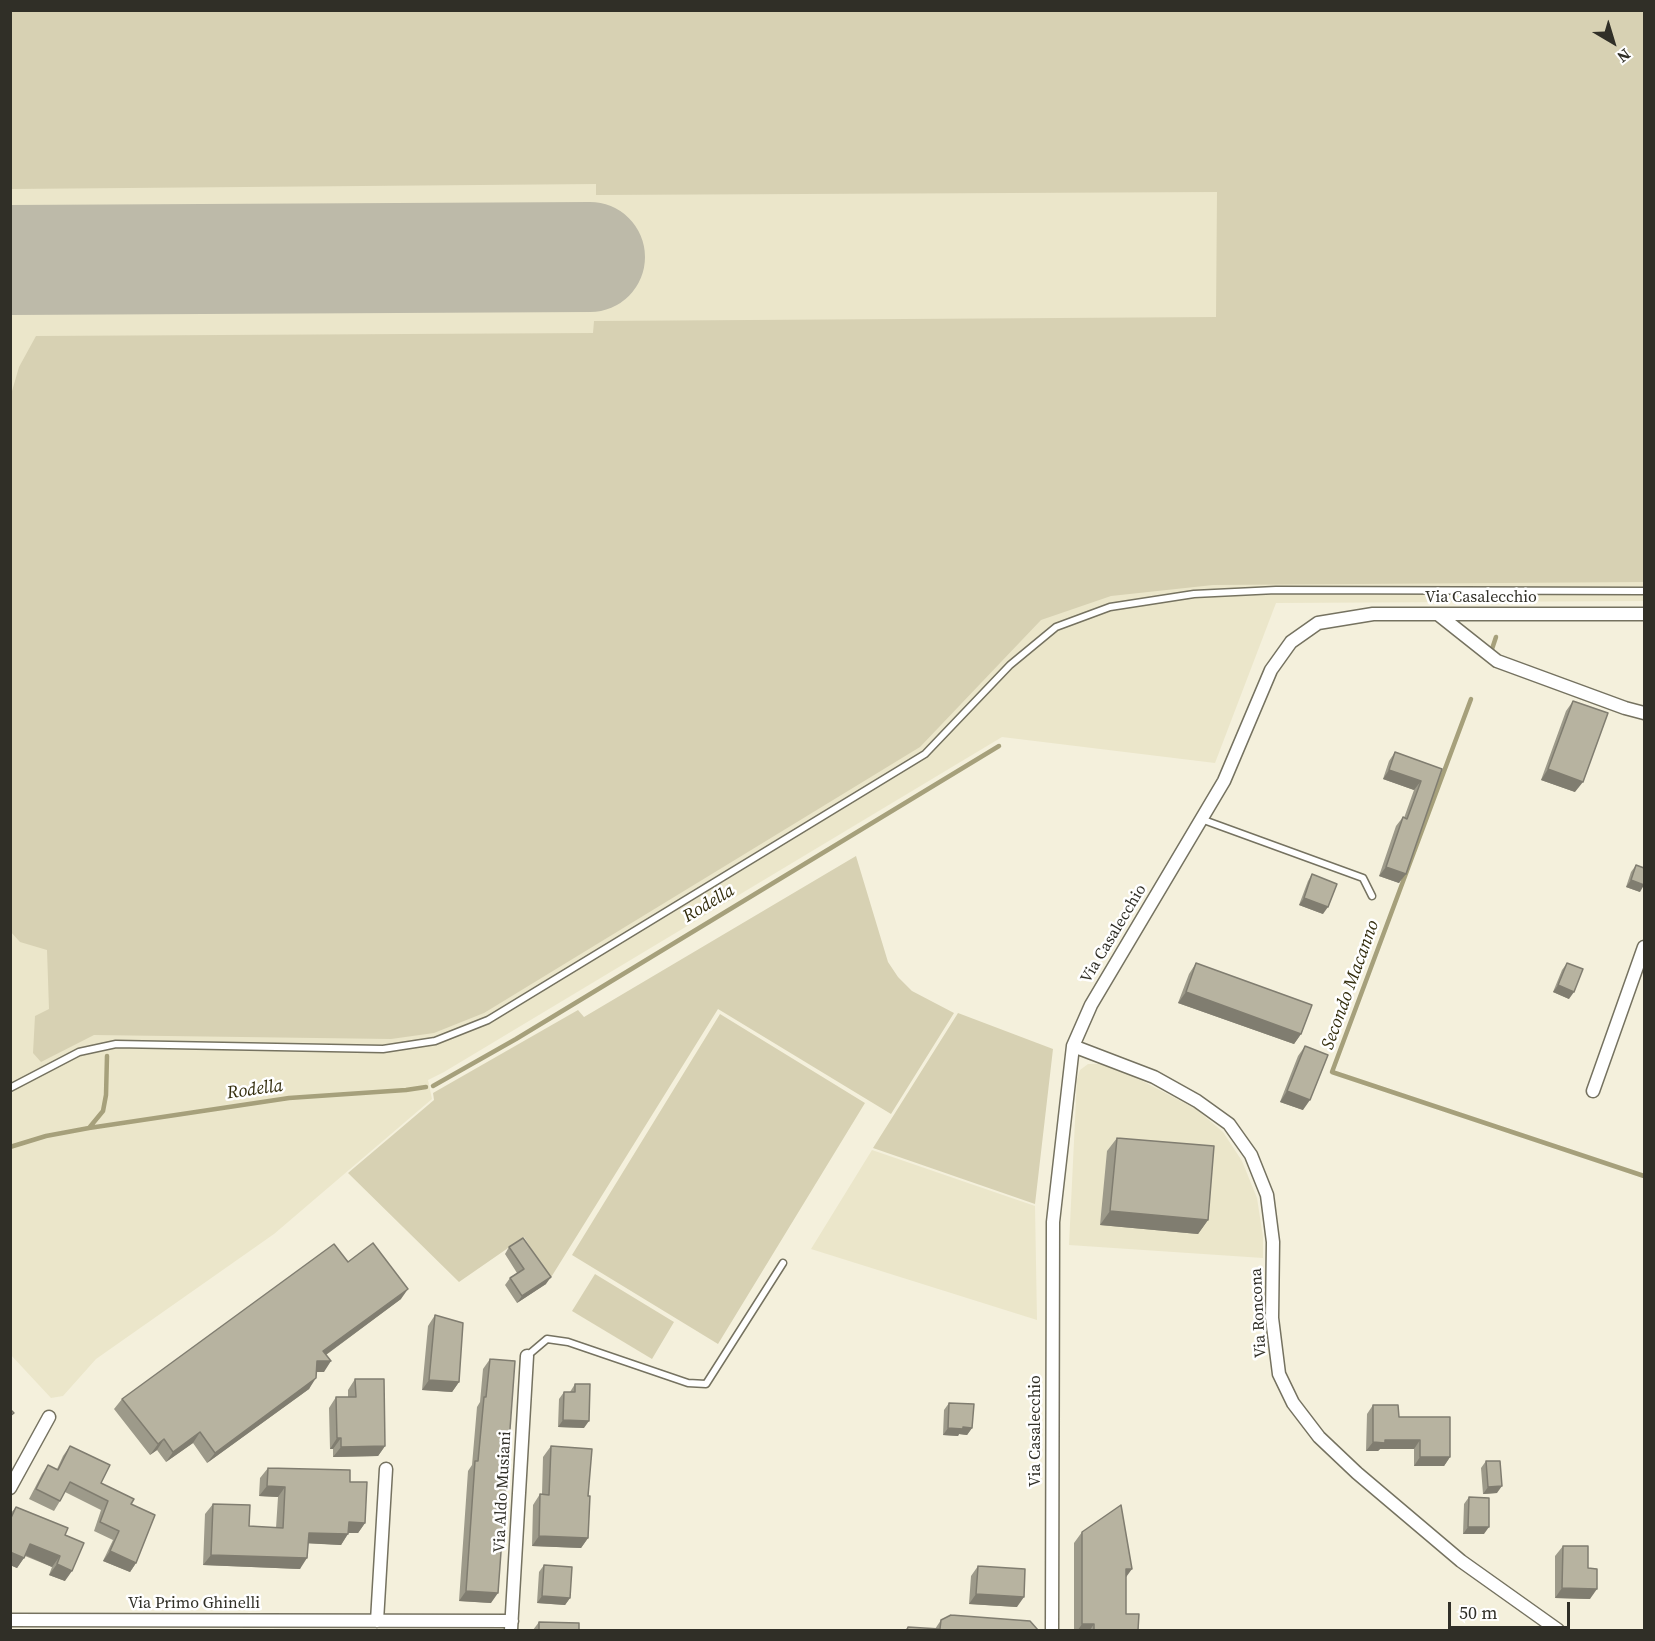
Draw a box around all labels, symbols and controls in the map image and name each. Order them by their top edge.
north arrow [1583,12,1643,72]
text: N [1613,44,1635,68]
street label: Via Casalecchio [1425,588,1537,608]
water label: Rodella [679,880,739,928]
street label: Via Casalecchio [1077,881,1151,987]
water label: Secondo Macanno [1318,917,1384,1053]
water label: Rodella [226,1075,284,1105]
street label: Via Roncona [1247,1268,1271,1358]
street label: Via Casalecchio [1026,1375,1046,1487]
street label: Via Aldo Musiani [490,1431,516,1553]
scale bar [1451,1590,1572,1628]
street label: Via Primo Ghinelli [128,1594,260,1614]
text: 50 m [1459,1600,1497,1625]

